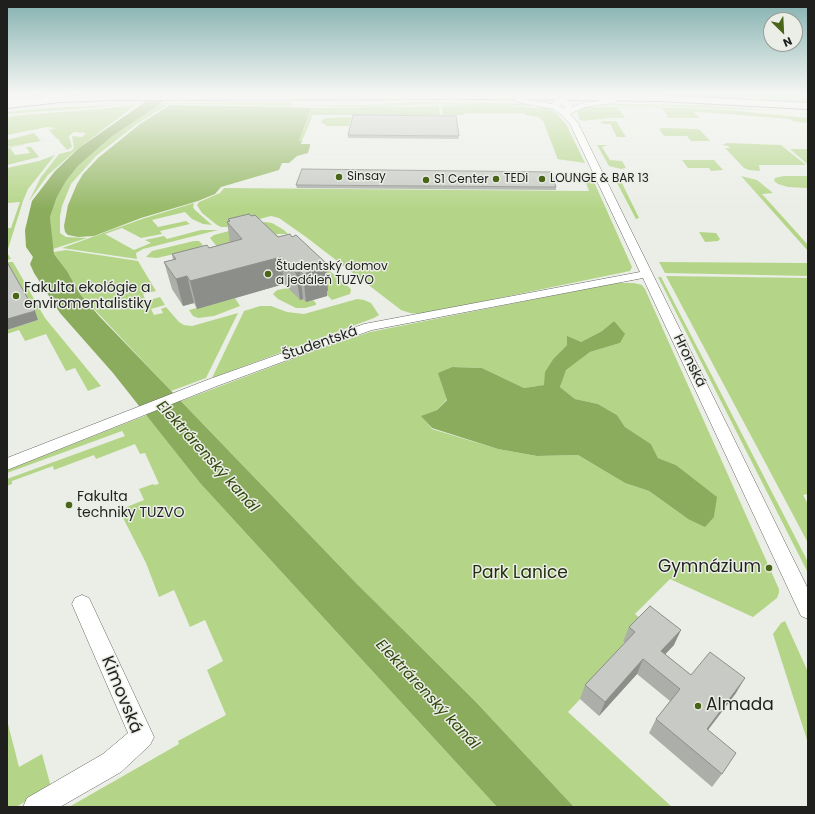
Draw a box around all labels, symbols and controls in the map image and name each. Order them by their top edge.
north arrow [763,12,803,52]
text: N [780,33,795,51]
place label: Sinsay [347,170,386,184]
marker: Sinsay [334,172,344,182]
place label: TEDi [504,172,528,186]
place label: LOUNGE & BAR 13 [550,172,649,186]
place label: S1 Center [434,173,489,187]
marker: TEDi [491,174,501,184]
marker: LOUNGE & BAR 13 [537,174,547,184]
marker: S1 Center [421,175,431,185]
place label: Študentský domov a jedáleň TUZVO [276,260,388,288]
marker: Študentský domov a jedáleň TUZVO [263,269,273,279]
place label: Fakulta ekológie a enviromentalistiky [24,280,152,312]
marker: Fakulta ekológie a enviromentalistiky [11,291,21,301]
street label: Študentská [280,323,360,365]
street label: Hronská [669,332,709,390]
water label: Elektrárenský kanál [152,398,262,516]
place label: Fakulta techniky TUZVO [77,489,185,522]
marker: Fakulta techniky TUZVO [64,500,74,510]
place label: Gymnázium [658,558,761,578]
marker: Gymnázium [764,563,774,573]
park label: Park Lanice [472,564,568,584]
water label: Elektrárenský kanál [371,636,483,754]
street label: Kimovská [96,653,146,737]
place label: Almada [706,696,774,716]
marker: Almada [693,701,703,711]

